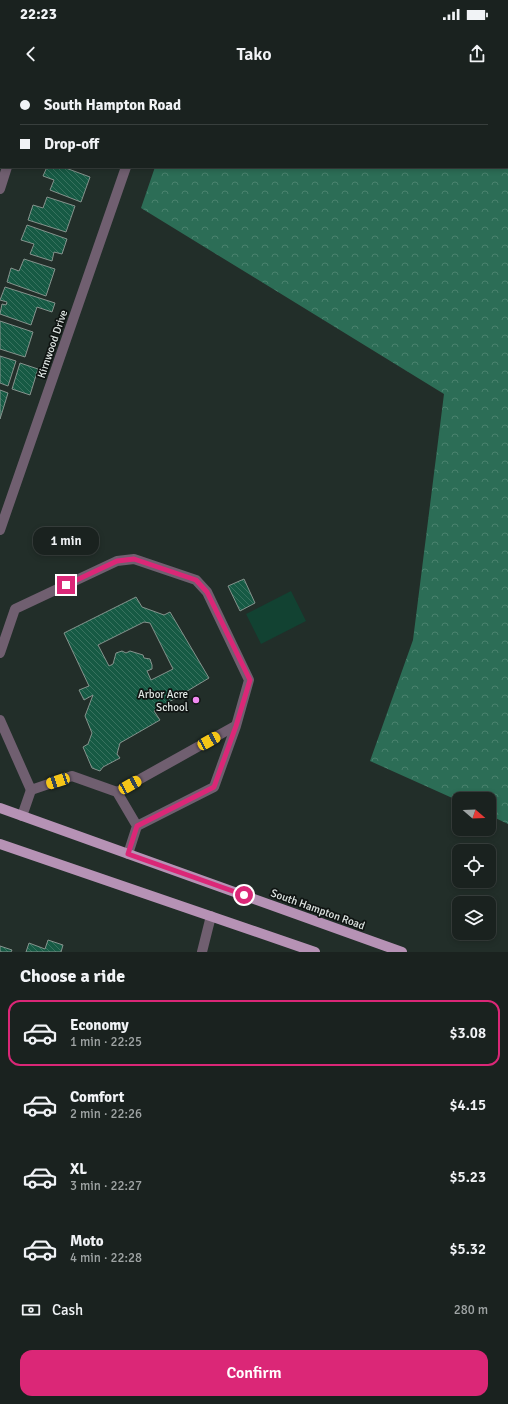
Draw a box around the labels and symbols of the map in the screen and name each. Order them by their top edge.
street label: Kirnwood Drive [35,308,70,380]
callout: 1 min [33,527,99,555]
route end [57,576,75,594]
place label: Arbor Acre School [138,688,188,714]
marker: Arbor Acre School [191,695,201,705]
car [196,730,222,752]
car [45,772,71,790]
car [117,774,143,796]
north arrow [452,792,496,836]
route start [235,886,253,904]
street label: South Hampton Road [269,886,367,933]

